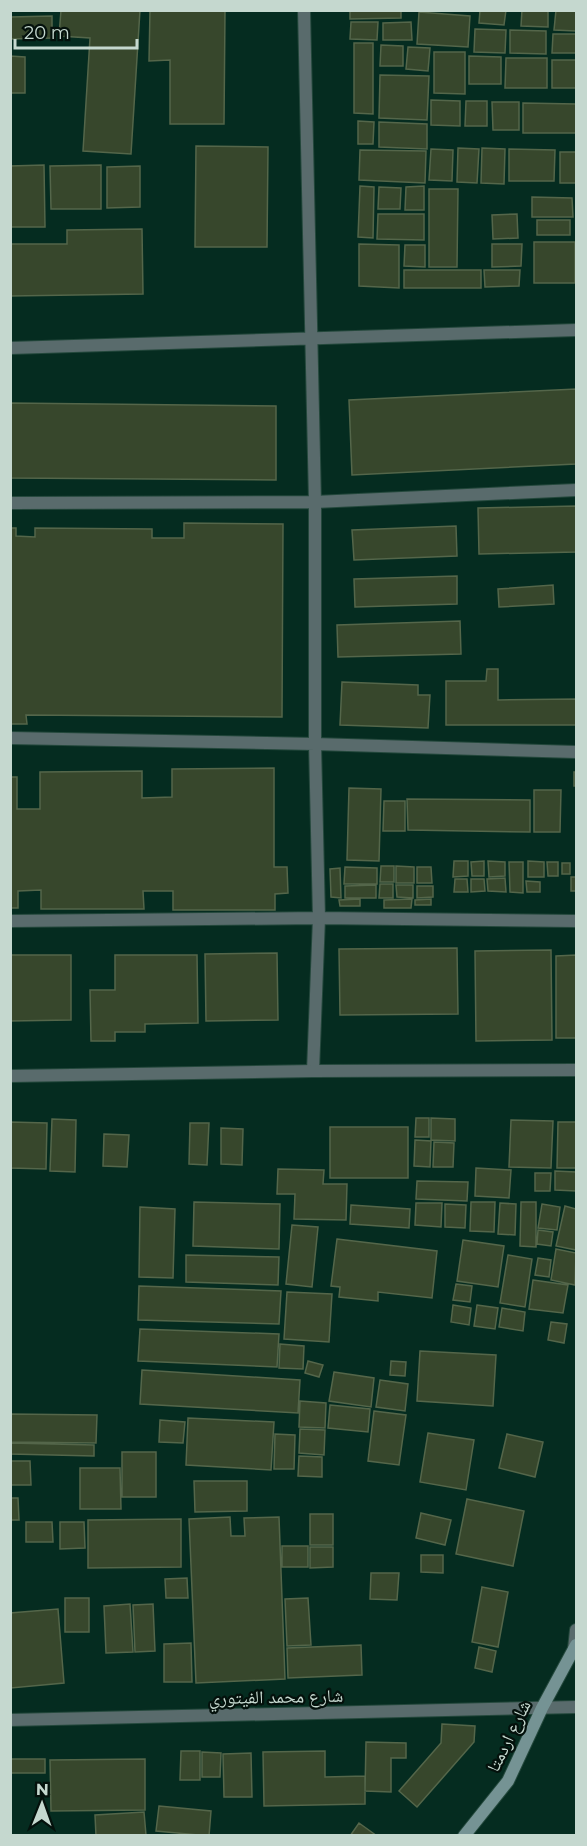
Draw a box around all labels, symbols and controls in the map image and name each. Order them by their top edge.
scale bar [15,12,136,50]
text: 20 m [24,22,70,44]
street label: شارع محمد الفيتوري [209,1685,343,1713]
street label: شارع اردمتا [482,1697,536,1775]
north arrow [12,1774,72,1834]
text: N [36,1780,49,1799]

